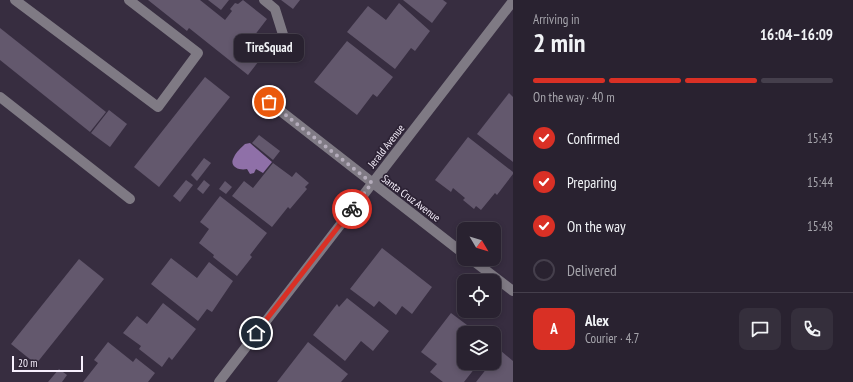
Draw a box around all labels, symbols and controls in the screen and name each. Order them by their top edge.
text: Arriving in [533,11,580,28]
text: 16:04–16:09 [760,25,833,44]
text: 2 min [533,26,586,59]
callout: TireSquad [234,34,304,62]
text: TireSquad [246,39,292,56]
pin [252,85,286,119]
text: On the way · 40 m [533,89,615,106]
icon: bag [258,91,280,113]
street label: Jerald Avenue [364,121,408,172]
icon: check [533,127,555,149]
text: Confirmed [567,129,620,148]
text: 15:43 [807,130,833,147]
street label: Santa Cruz Avenue [379,171,443,225]
icon: check [533,171,555,193]
text: Preparing [567,173,617,192]
text: 15:44 [807,174,833,191]
courier [332,189,372,229]
icon: bike [341,198,363,220]
icon: check [533,215,555,237]
text: On the way [567,217,626,236]
text: 15:48 [807,218,833,235]
north arrow [457,222,501,266]
map controls [457,222,501,370]
text: Delivered [567,261,617,280]
button: locate [457,274,501,318]
button: chat [739,308,781,350]
button: phone [791,308,833,350]
text: Alex [585,311,609,330]
pin [239,316,273,350]
text: A [550,319,558,338]
icon: home [245,322,267,344]
button: layers [457,326,501,370]
text: Courier · 4.7 [585,330,639,347]
scale bar [12,354,83,373]
text: 20 m [18,356,37,370]

